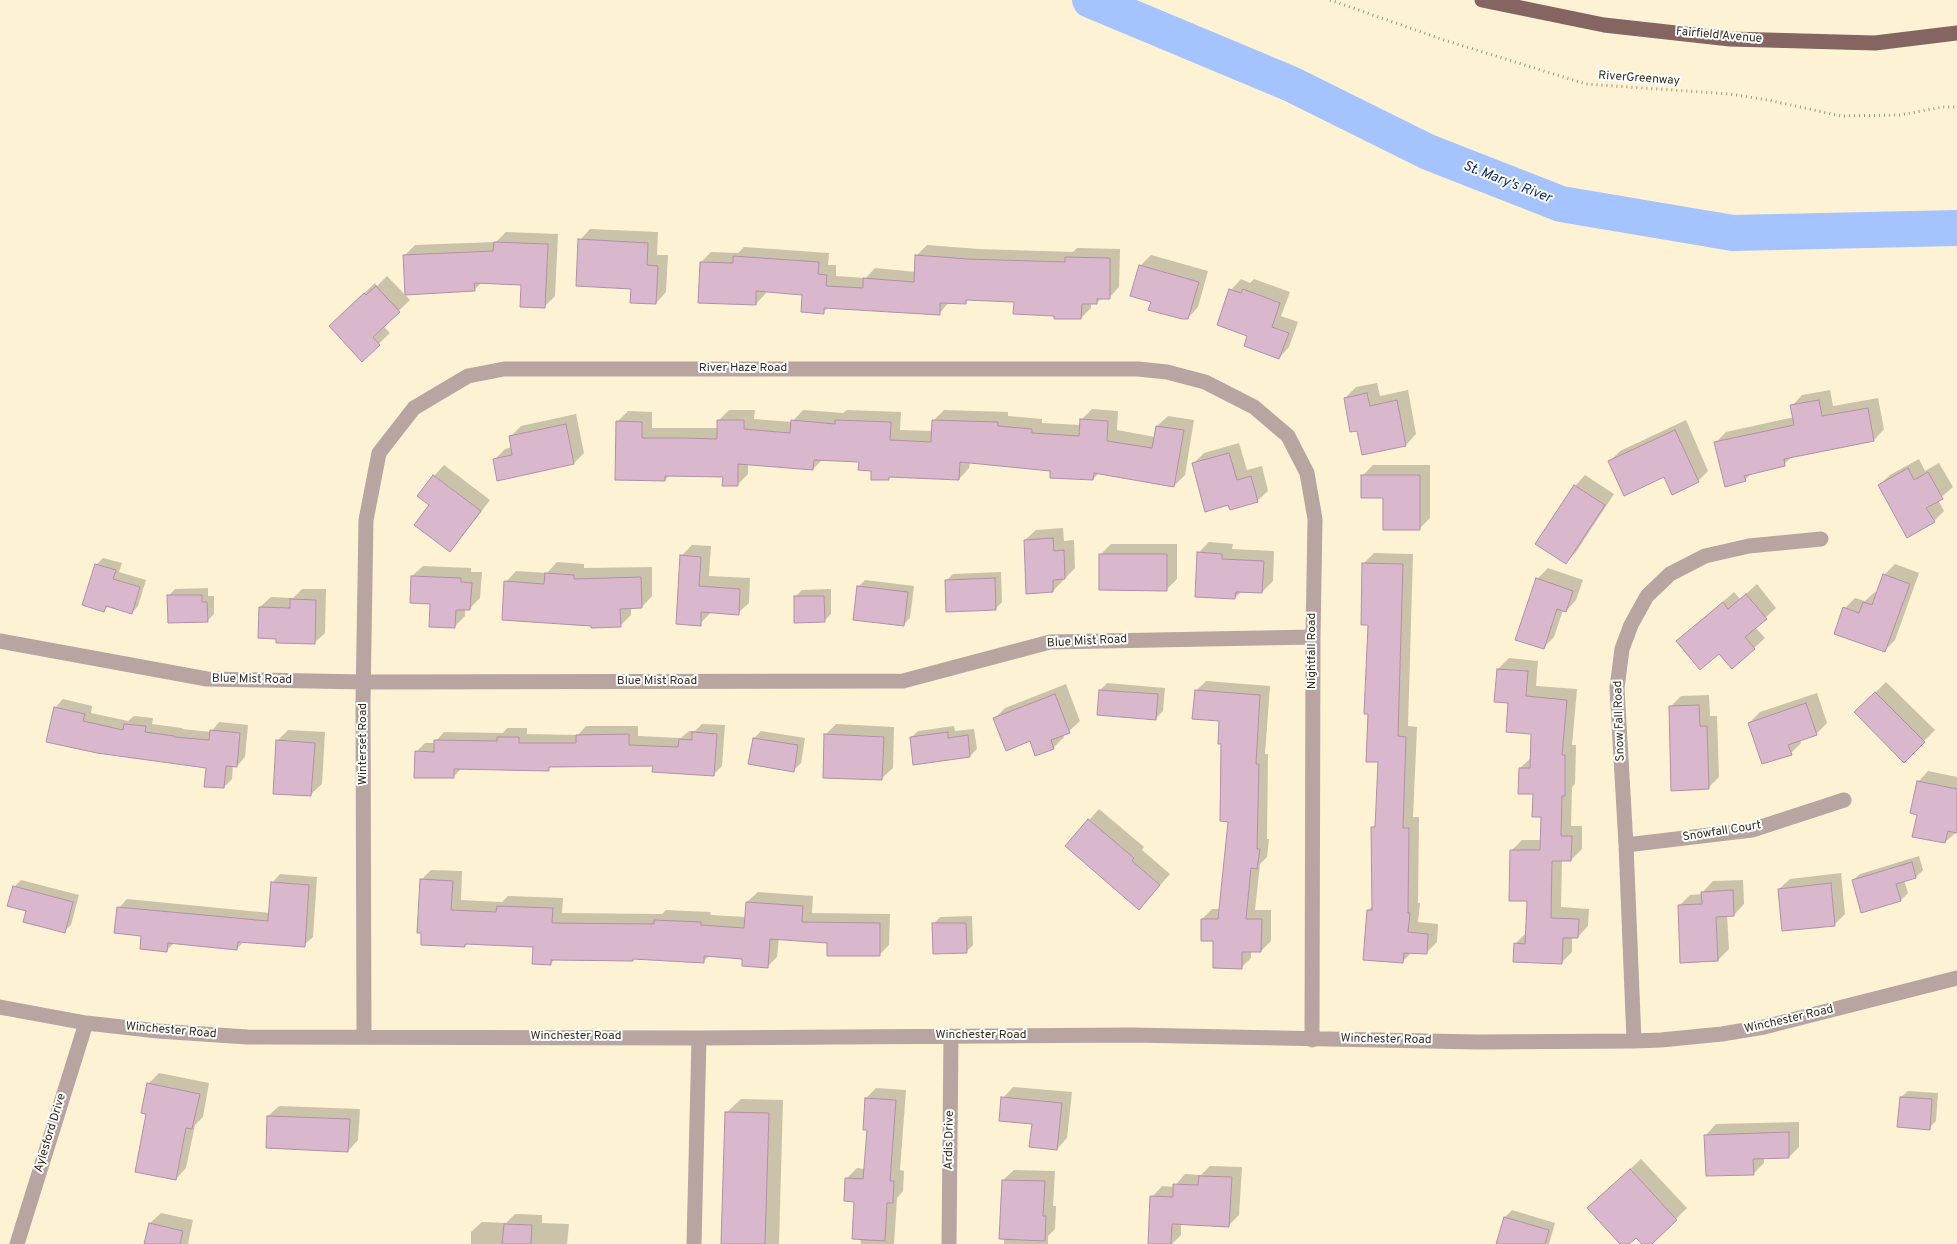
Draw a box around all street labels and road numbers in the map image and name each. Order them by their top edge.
street label: Fairfield Avenue [1675,25,1763,47]
street label: RiverGreenway [1598,69,1680,89]
street label: River Haze Road [699,362,787,376]
street label: Nightfall Road [1306,613,1320,689]
street label: Blue Mist Road [1047,633,1127,651]
street label: Blue Mist Road [212,672,292,688]
street label: Blue Mist Road [617,675,697,689]
street label: Snow Fall Road [1611,680,1629,762]
street label: Winterset Road [357,703,371,785]
street label: Snowfall Court [1682,819,1762,845]
street label: Winchester Road [1743,1003,1835,1037]
street label: Winchester Road [125,1020,217,1042]
street label: Winchester Road [935,1029,1027,1043]
street label: Winchester Road [530,1030,622,1044]
street label: Winchester Road [1340,1032,1432,1048]
street label: Aylesford Drive [32,1092,70,1174]
street label: Ardis Drive [942,1110,958,1170]

